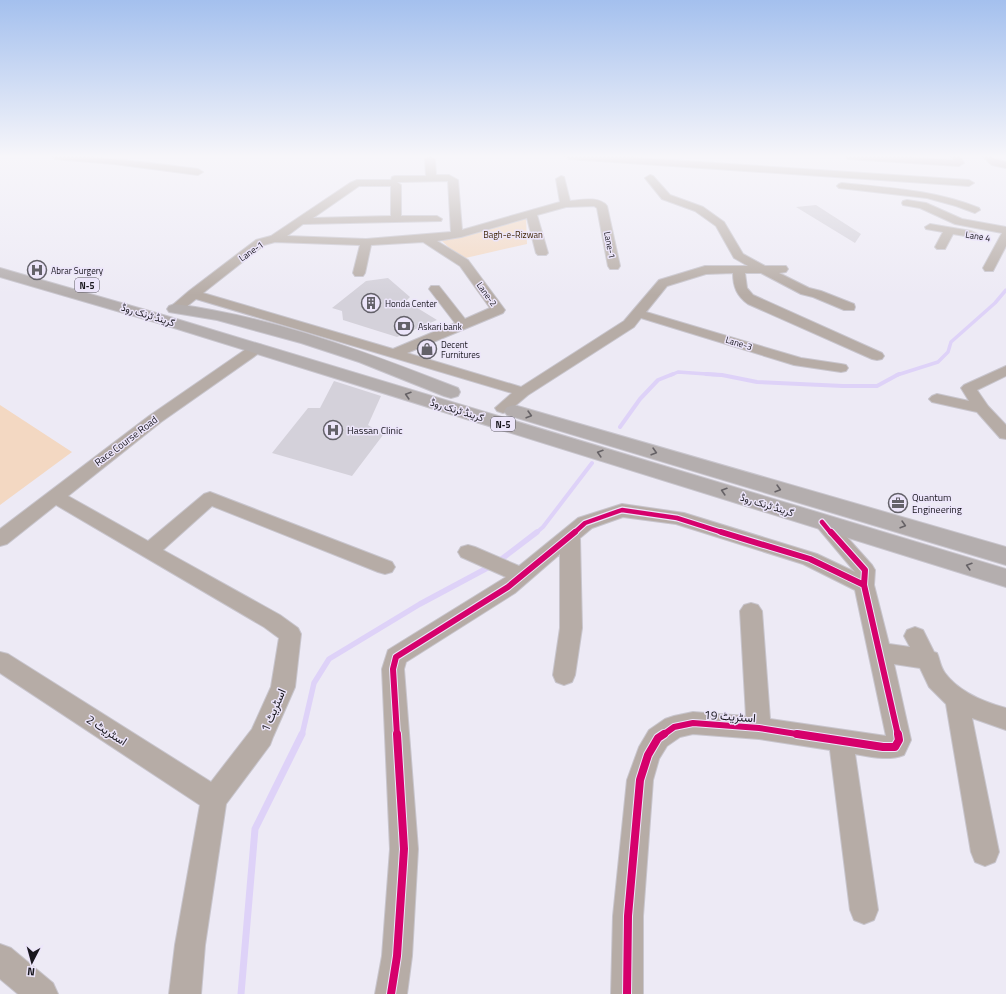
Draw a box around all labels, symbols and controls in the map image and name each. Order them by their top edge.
park label: Bagh-e-Rizwan [483,228,543,241]
street label: Lane 4 [965,228,991,244]
street label: Lane-1 [601,230,619,260]
street label: Lane-1 [236,238,266,264]
hospital icon: Abrar Surgery [26,259,48,281]
place label: Abrar Surgery [51,264,104,277]
road number: N-5 [75,278,99,292]
street label: Lane-2 [474,279,500,309]
building icon: Honda Center [360,292,382,314]
place label: Honda Center [385,297,437,310]
street label: گرینڈ ٹرنک روڈ [119,300,177,330]
bank icon: Askari bank [393,315,415,337]
place label: Askari bank [418,320,462,333]
street label: Lane-3 [724,333,754,353]
shop icon: Decent Furnitures [416,338,438,360]
place label: Decent Furnitures [441,338,480,361]
one-way arrow [405,391,412,400]
street label: گرینڈ ٹرنک روڈ [428,395,486,425]
one-way arrow [525,410,532,419]
street label: Race Course Road [91,412,161,470]
road number: N-5 [491,417,515,431]
hospital icon: Hassan Clinic [322,419,344,441]
place label: Hassan Clinic [347,423,403,438]
one-way arrow [650,447,657,456]
one-way arrow [596,449,603,458]
one-way arrow [775,484,782,493]
one-way arrow [721,487,728,496]
street label: گرینڈ ٹرنک روڈ [738,490,796,520]
place label: Quantum Engineering [912,490,962,517]
office icon: Quantum Engineering [887,492,909,514]
one-way arrow [899,520,906,529]
one-way arrow [965,562,972,571]
street label: اسٹریٹ 1 [255,685,291,735]
street label: اسٹریٹ 19 [703,705,757,727]
street label: اسٹریٹ 2 [83,710,131,750]
north arrow [12,942,52,982]
text: N [26,964,36,980]

